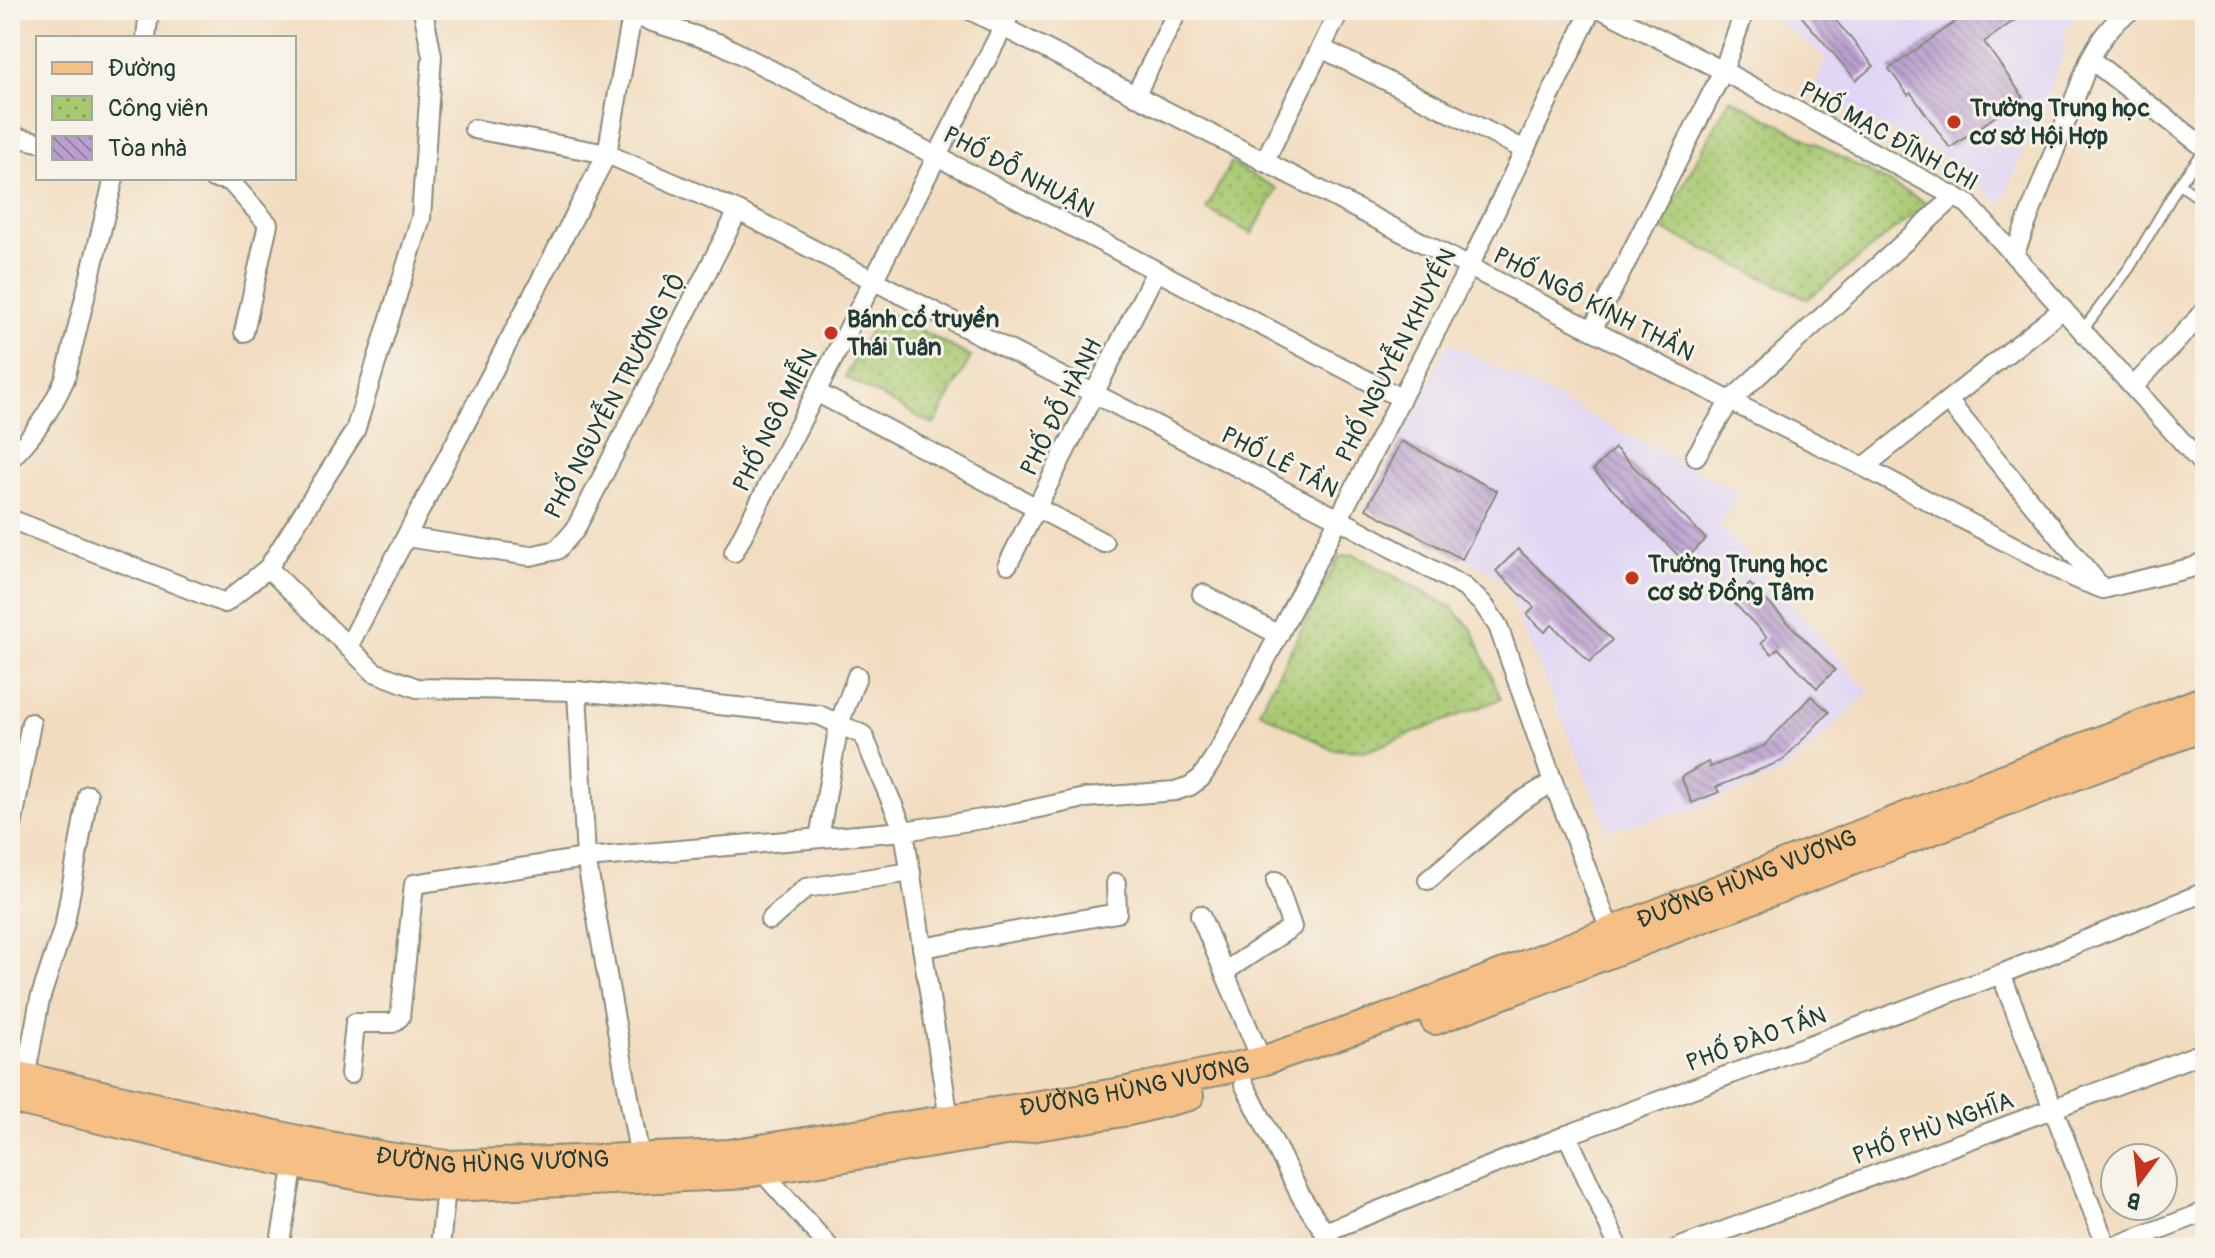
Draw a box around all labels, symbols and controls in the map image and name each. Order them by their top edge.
legend [36,36,296,180]
text: Đường [108,54,176,83]
street label: PHỐ MẠC ĐĨNH CHI [1794,72,1985,197]
text: Công viên [108,94,208,123]
place label: Trường Trung học cơ sở Hội Hợp [1969,94,2150,151]
marker: Trường Trung học cơ sở Hội Hợp [1945,113,1963,131]
street label: PHỐ ĐỖ NHUẬN [938,117,1101,224]
text: Tòa nhà [108,134,187,163]
street label: PHỐ NGÔ KÍNH THẦN [1488,238,1701,368]
street label: PHỐ NGUYỄN KHUYẾN [1326,242,1463,467]
street label: PHỐ NGUYỄN TRƯỜNG TỘ [535,267,692,524]
place label: Bánh cổ truyền Thái Tuân [846,304,999,362]
marker: Bánh cổ truyền Thái Tuân [822,324,840,342]
street label: PHỐ ĐỖ HÀNH [1011,332,1108,481]
street label: PHỐ NGÔ MIỄN [723,342,824,497]
street label: PHỐ LÊ TẦN [1216,417,1345,504]
place label: Trường Trung học cơ sở Đồng Tâm [1647,550,1828,607]
marker: Trường Trung học cơ sở Đồng Tâm [1623,569,1641,587]
street label: ĐƯỜNG HÙNG VƯƠNG [1632,823,1861,935]
street label: PHỐ ĐÀO TẤN [1681,997,1830,1078]
street label: ĐƯỜNG HÙNG VƯƠNG [1017,1050,1253,1123]
street label: PHỐ PHÙ NGHĨA [1847,1082,2018,1171]
street label: ĐƯỜNG HÙNG VƯƠNG [373,1141,610,1180]
north arrow [2099,1142,2179,1222]
text: B [2124,1185,2144,1215]

